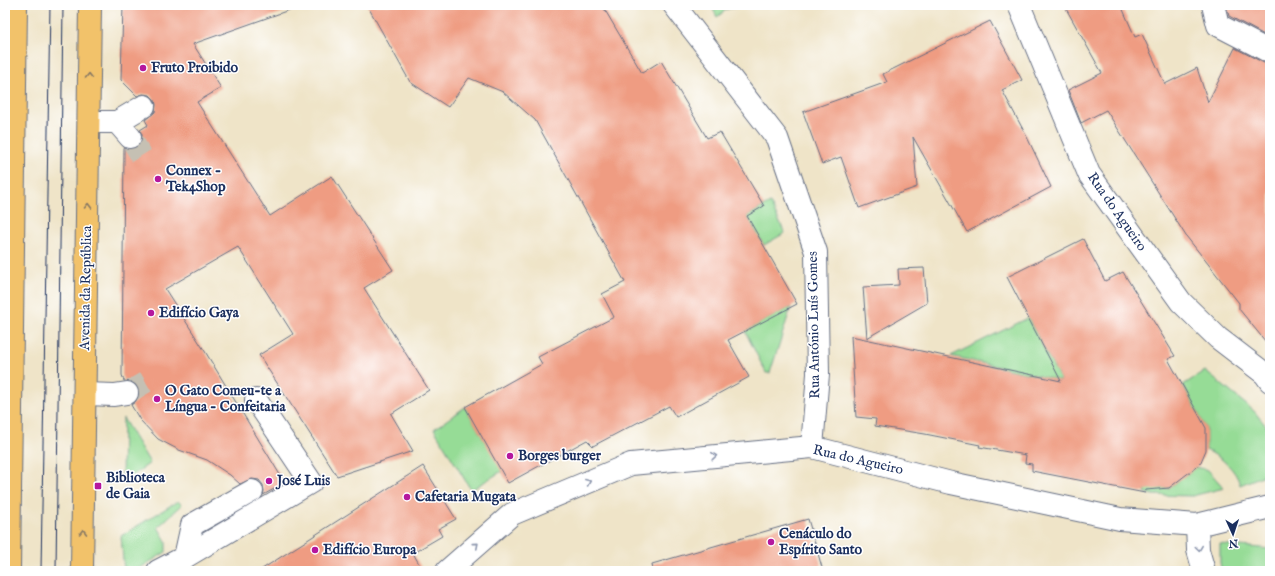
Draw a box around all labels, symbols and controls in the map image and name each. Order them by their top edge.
place label: Fruto Proibido [151,59,238,77]
marker: Fruto Proibido [138,63,148,73]
one-way arrow [85,73,93,79]
place label: Connex - Tek4Shop [165,162,226,196]
street label: Rua do Agueiro [1083,169,1151,255]
marker: Connex - Tek4Shop [153,174,163,184]
one-way arrow [83,203,92,209]
street label: Avenida da República [76,225,96,352]
street label: Rua António Luís Gomes [804,251,824,399]
place label: Edifício Gaya [159,304,240,322]
marker: Edifício Gaya [146,308,156,318]
place label: O Gato Comeu-te a Língua - Confeitaria [165,382,287,416]
marker: O Gato Comeu-te a Língua - Confeitaria [152,394,162,404]
street label: Rua do Agueiro [811,441,905,479]
place label: Borges burger [518,447,602,465]
marker: Borges burger [505,451,515,461]
one-way arrow [711,452,717,461]
place label: Biblioteca de Gaia [106,469,166,503]
place label: José Luis [275,472,330,490]
marker: José Luis [264,476,274,486]
one-way arrow [583,479,591,487]
marker: Biblioteca de Gaia [93,481,103,491]
place label: Cafetaria Mugata [415,488,517,506]
marker: Cafetaria Mugata [402,492,412,502]
north arrow [1213,514,1253,554]
place label: Cenáculo do Espírito Santo [779,525,863,559]
one-way arrow [79,529,87,535]
text: N [1228,536,1240,550]
marker: Cenáculo do Espírito Santo [766,537,776,547]
place label: Edifício Europa [323,541,417,559]
one-way arrow [471,543,479,550]
marker: Edifício Europa [310,545,320,555]
one-way arrow [1194,545,1203,551]

